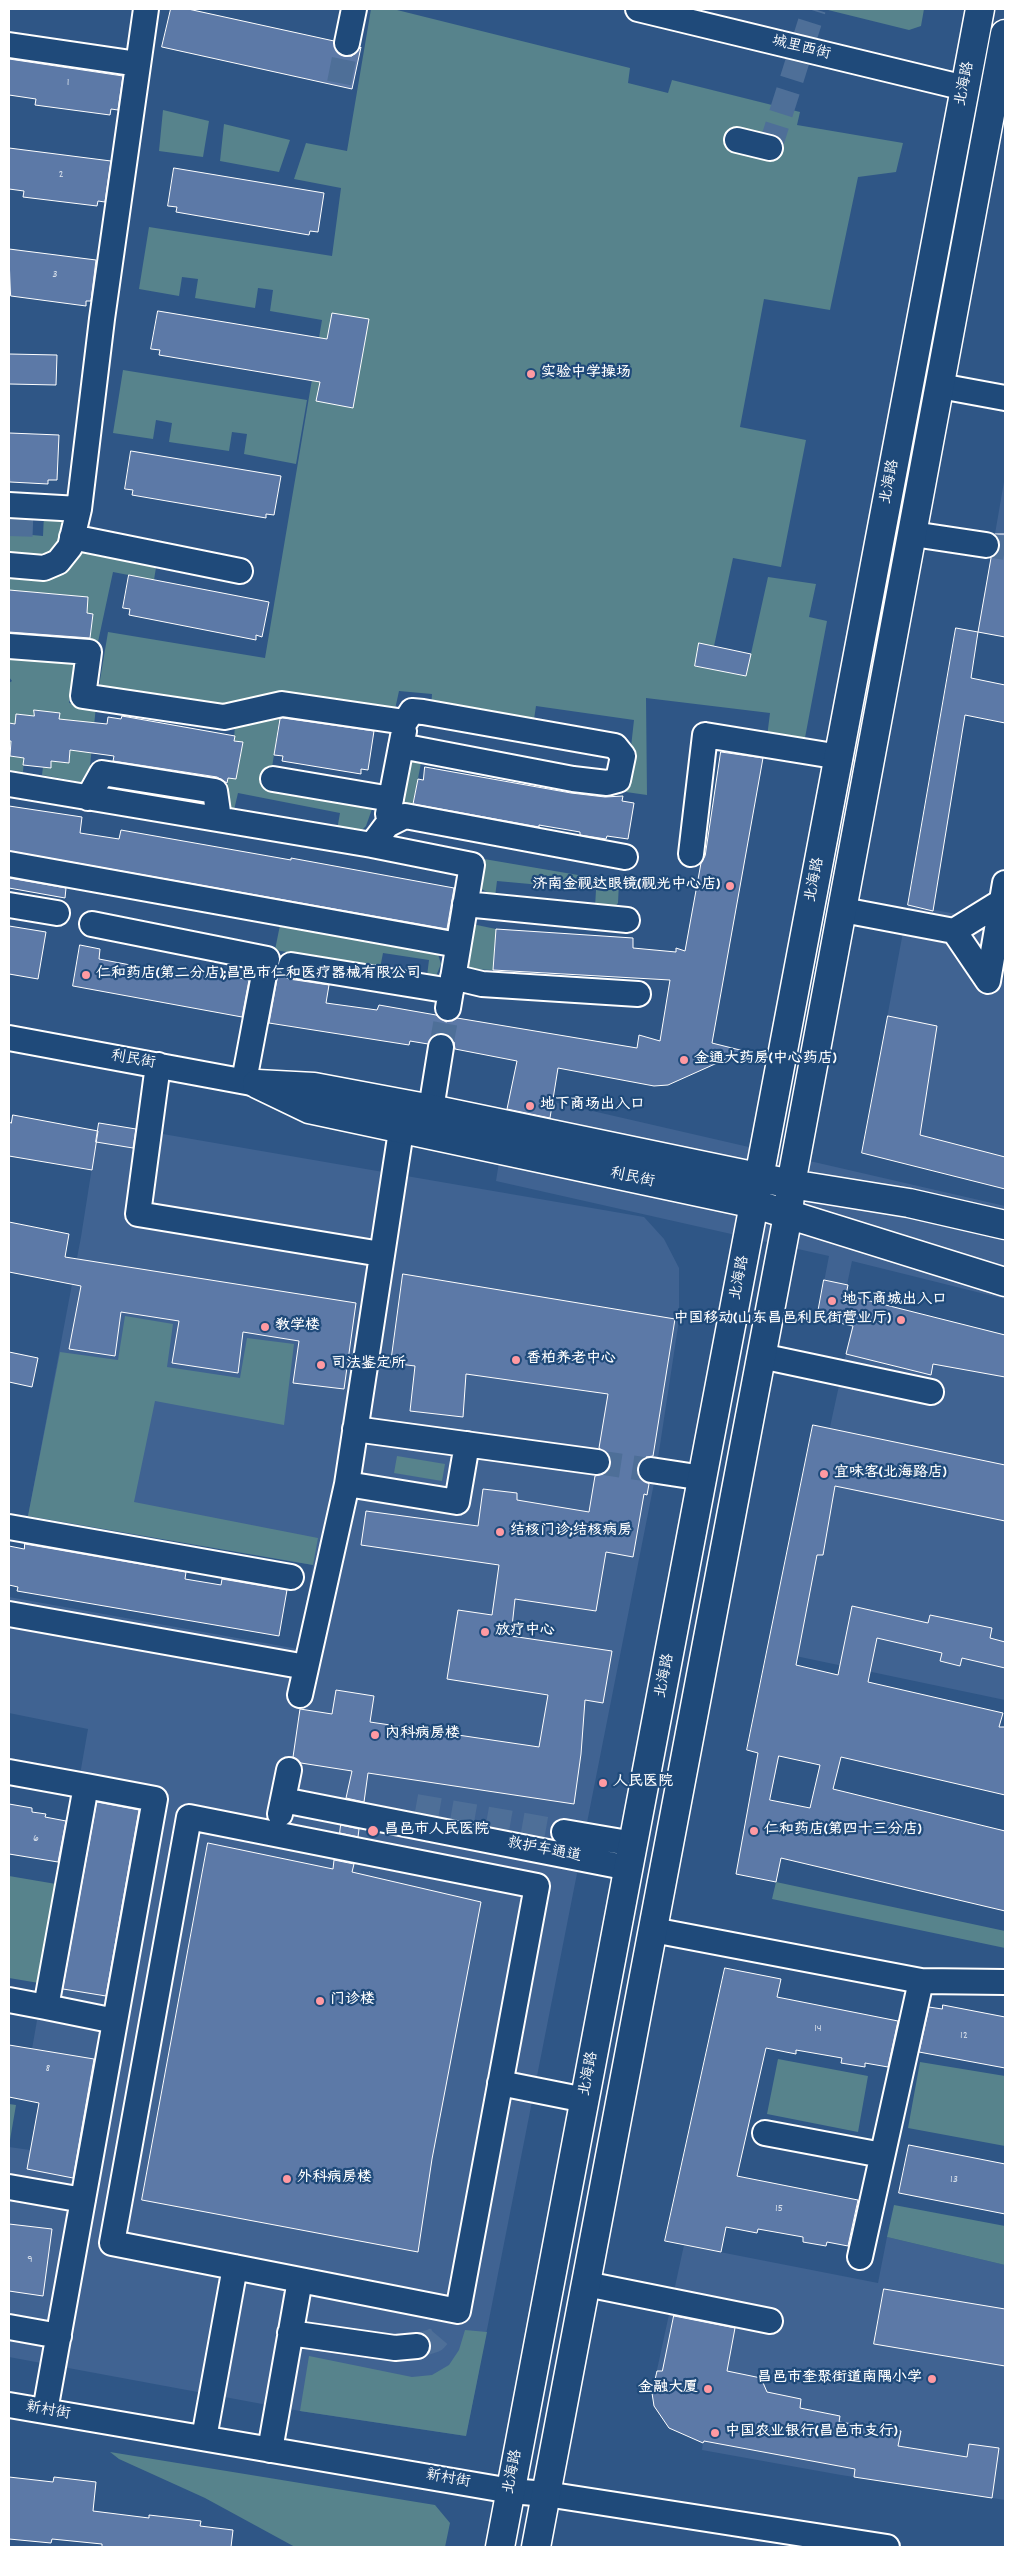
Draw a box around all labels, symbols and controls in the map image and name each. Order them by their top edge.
street label: 城里西街 [770,33,832,65]
street label: 北海路 [953,60,979,108]
house number: 1 [67,76,69,90]
house number: 2 [58,168,64,182]
house number: 3 [52,268,58,282]
place label: 实验中学操场 [541,365,631,383]
marker: 实验中学操场 [525,368,537,380]
street label: 北海路 [878,458,904,506]
street label: 北海路 [803,856,829,904]
place label: 济南金视达眼镜(视光中心店) [533,877,720,895]
marker: 济南金视达眼镜(视光中心店) [724,880,736,892]
place label: 仁和药店(第二分店);昌邑市仁和医疗器械有限公司 [96,966,421,984]
marker: 仁和药店(第二分店);昌邑市仁和医疗器械有限公司 [80,969,92,981]
street label: 利民街 [109,1048,157,1074]
place label: 金通大药房(中心药店) [694,1051,836,1069]
marker: 金通大药房(中心药店) [678,1054,690,1066]
place label: 地下商场出入口 [540,1097,645,1115]
marker: 地下商场出入口 [524,1100,536,1112]
street label: 利民街 [608,1166,656,1192]
street label: 北海路 [728,1254,754,1302]
place label: 地下商城出入口 [842,1292,947,1310]
marker: 地下商城出入口 [826,1295,838,1307]
place label: 中国移动(山东昌邑利民街营业厅) [674,1311,891,1329]
marker: 中国移动(山东昌邑利民街营业厅) [895,1314,907,1326]
place label: 教学楼 [275,1318,320,1336]
marker: 教学楼 [259,1321,271,1333]
place label: 香柏养老中心 [526,1351,616,1369]
marker: 香柏养老中心 [510,1354,522,1366]
place label: 司法鉴定所 [331,1356,406,1374]
marker: 司法鉴定所 [315,1359,327,1371]
place label: 宜味客(北海路店) [834,1465,946,1483]
marker: 宜味客(北海路店) [818,1468,830,1480]
place label: 结核门诊;结核病房 [510,1523,632,1541]
marker: 结核门诊;结核病房 [494,1526,506,1538]
place label: 放疗中心 [495,1623,555,1641]
marker: 放疗中心 [479,1626,491,1638]
street label: 北海路 [653,1652,679,1700]
place label: 内科病房楼 [385,1726,460,1744]
marker: 内科病房楼 [369,1729,381,1741]
place label: 人民医院 [613,1774,673,1792]
marker: 人民医院 [597,1777,609,1789]
place label: 昌邑市人民医院 [384,1822,489,1840]
place label: 仁和药店(第四十三分店) [764,1822,921,1840]
marker: 昌邑市人民医院 [366,1824,380,1838]
marker: 仁和药店(第四十三分店) [748,1825,760,1837]
house number: 6 [33,1832,39,1846]
street label: 救护车通道 [505,1835,583,1867]
place label: 门诊楼 [330,1992,375,2010]
marker: 门诊楼 [314,1995,326,2007]
house number: 14 [814,2022,822,2036]
house number: 12 [960,2029,968,2043]
street label: 北海路 [577,2050,603,2098]
house number: 8 [46,2062,50,2076]
place label: 外科病房楼 [297,2170,372,2188]
marker: 外科病房楼 [281,2173,293,2185]
house number: 13 [950,2173,958,2187]
house number: 15 [775,2202,783,2216]
house number: 9 [27,2253,33,2267]
place label: 昌邑市奎聚街道南隅小学 [757,2370,922,2388]
marker: 昌邑市奎聚街道南隅小学 [926,2373,938,2385]
place label: 金融大厦 [638,2380,698,2398]
marker: 金融大厦 [702,2383,714,2395]
street label: 新村街 [24,2399,72,2425]
place label: 中国农业银行(昌邑市支行) [725,2424,897,2442]
marker: 中国农业银行(昌邑市支行) [709,2427,721,2439]
street label: 北海路 [501,2448,527,2496]
street label: 新村街 [424,2467,472,2493]

